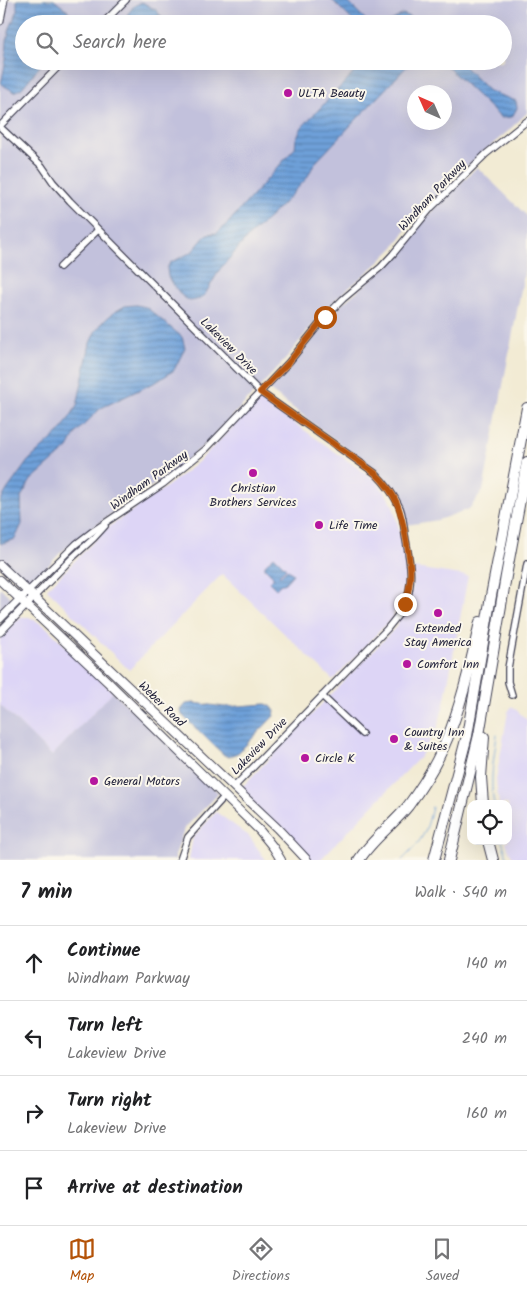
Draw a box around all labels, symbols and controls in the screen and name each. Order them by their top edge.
search box [15,15,512,70]
text: Search here [73,28,167,58]
icon: search [33,29,61,57]
place label: ULTA Beauty [298,84,365,103]
north arrow [407,85,452,130]
marker: ULTA Beauty [282,87,294,99]
street label: Windham Parkway [394,155,471,236]
route start [314,306,337,329]
street label: Lakeview Drive [196,313,262,380]
street label: Windham Parkway [106,445,192,515]
marker: Christian Brothers Services [247,467,259,479]
place label: Christian Brothers Services [210,479,296,512]
place label: Life Time [329,516,378,535]
marker: Life Time [313,519,325,531]
route end [394,593,417,616]
marker: Extended Stay America [432,607,444,619]
place label: Extended Stay America [404,619,472,652]
place label: Comfort Inn [417,655,479,674]
marker: Comfort Inn [401,658,413,670]
street label: Weber Road [134,677,190,732]
street label: Lakeview Drive [227,713,292,780]
place label: Country Inn & Suites [404,723,464,756]
marker: Country Inn & Suites [388,733,400,745]
place label: Circle K [315,749,356,768]
marker: Circle K [299,752,311,764]
place label: General Motors [104,772,180,791]
marker: General Motors [88,775,100,787]
map controls [467,800,512,845]
button: locate [467,800,512,845]
text: 7 min [20,876,72,909]
text: Walk · 540 m [414,880,507,905]
text: Continue [67,936,140,966]
icon: ahead [20,949,48,977]
text: 140 m [466,951,507,976]
text: Windham Parkway [67,966,190,991]
text: Turn left [67,1011,142,1041]
icon: left [20,1024,48,1052]
text: 240 m [462,1026,507,1051]
text: Lakeview Drive [67,1041,166,1066]
text: Turn right [67,1086,152,1116]
icon: right [20,1099,48,1127]
text: 160 m [466,1101,507,1126]
text: Lakeview Drive [67,1116,166,1141]
text: Arrive at destination [67,1173,243,1203]
icon: arrive [20,1174,48,1202]
tab: Map [68,1235,96,1287]
tab: Directions [232,1235,290,1287]
tab: Saved [426,1235,459,1287]

